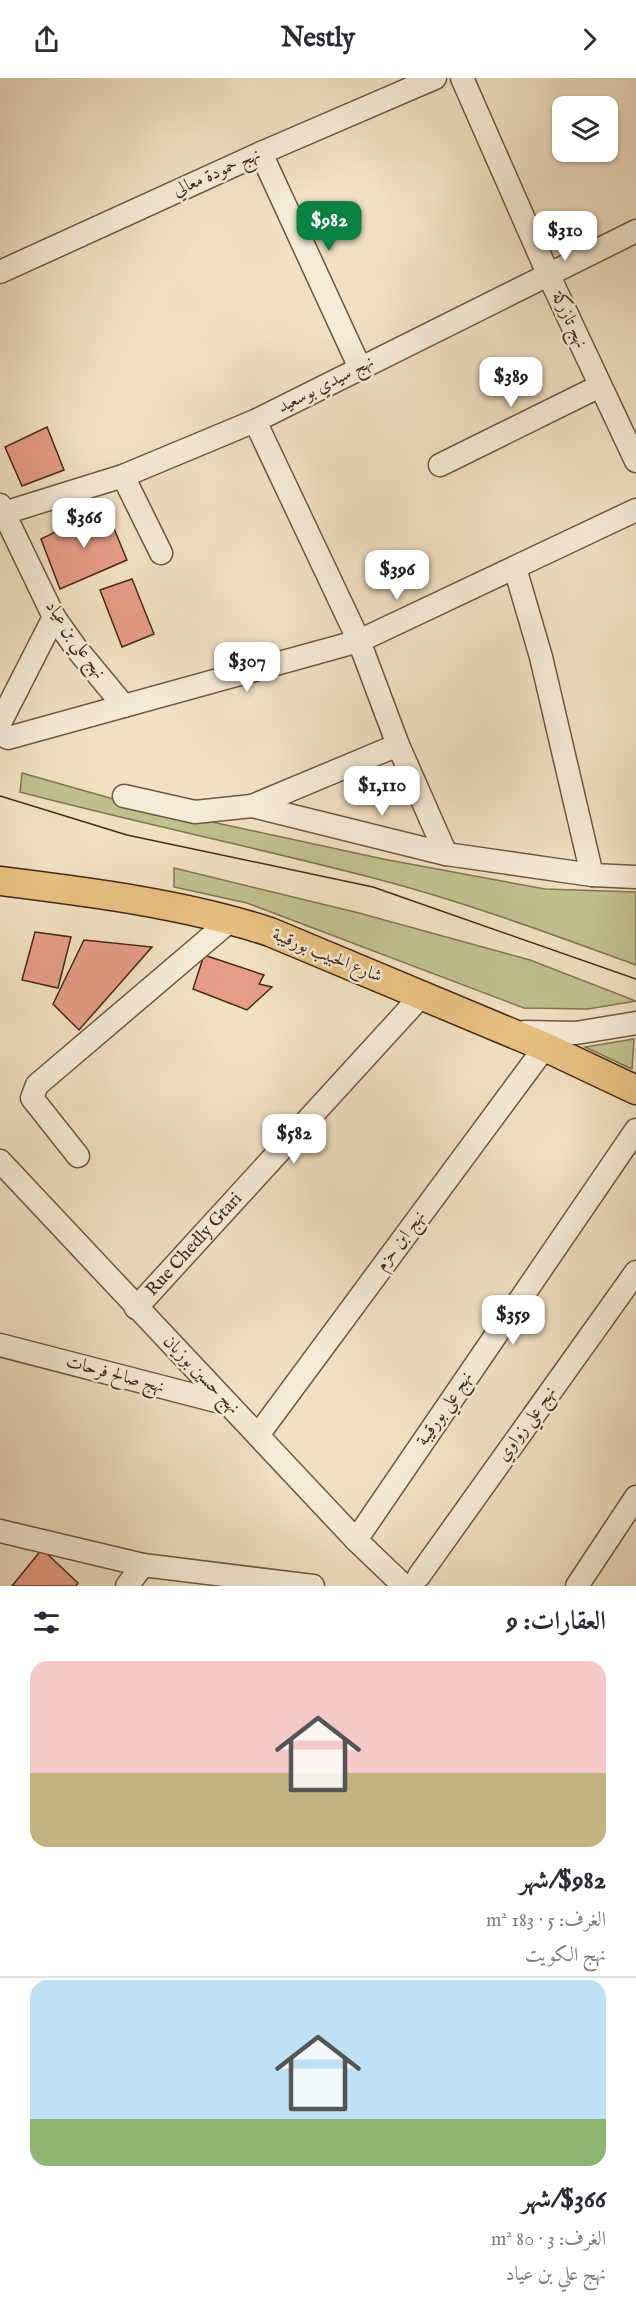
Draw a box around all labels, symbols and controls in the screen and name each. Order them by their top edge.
text: Nestly [281,22,355,56]
icon: share [30,23,63,56]
icon: forward [573,23,606,56]
map controls [552,96,618,162]
button: layers [552,96,618,162]
street label: نهج حمودة معالي [170,143,266,205]
pin: $982 [293,201,365,252]
text: $982 [310,208,348,233]
pin: $310 [529,211,601,262]
text: $310 [547,218,583,243]
street label: نهج تازركة [543,287,593,353]
street label: نهج سيدي بوسعيد [274,351,379,422]
pin: $389 [475,357,547,408]
text: $389 [493,364,529,389]
pin: $366 [48,498,120,549]
text: $366 [66,505,102,530]
pin: $396 [361,550,433,601]
text: $396 [379,557,415,582]
street label: نهج علي بن عياد [36,596,110,686]
pin: $307 [211,642,283,693]
text: $307 [228,649,266,674]
pin: $1,110 [333,766,431,817]
text: $1,110 [358,773,406,798]
street label: شارع الحبيب بورقيبة [268,923,385,990]
pin: $582 [258,1114,330,1165]
text: $582 [276,1121,312,1146]
street label: Rue Chedly Gtari [141,1188,247,1301]
street label: نهج ابن حزم [371,1206,434,1278]
pin: $359 [477,1295,549,1346]
text: $359 [496,1302,530,1327]
street label: نهج حسين بوزيان [155,1331,245,1422]
street label: نهج صالح فرحات [62,1351,167,1402]
street label: نهج علي بورقيبة [412,1367,482,1453]
street label: نهج علي زواوي [492,1382,565,1468]
text: العقارات: 9 [507,1605,606,1638]
icon: filters [30,1606,63,1639]
icon: home [264,1700,372,1808]
text: $982/شهر [519,1864,606,1897]
text: الغرف: 5 · 183 m² [486,1908,606,1933]
text: نهج الكويت [525,1943,606,1968]
icon: home [264,2019,372,2127]
text: $366/شهر [521,2183,606,2216]
text: الغرف: 3 · 80 m² [491,2227,606,2252]
text: نهج علي بن عياد [505,2262,606,2287]

